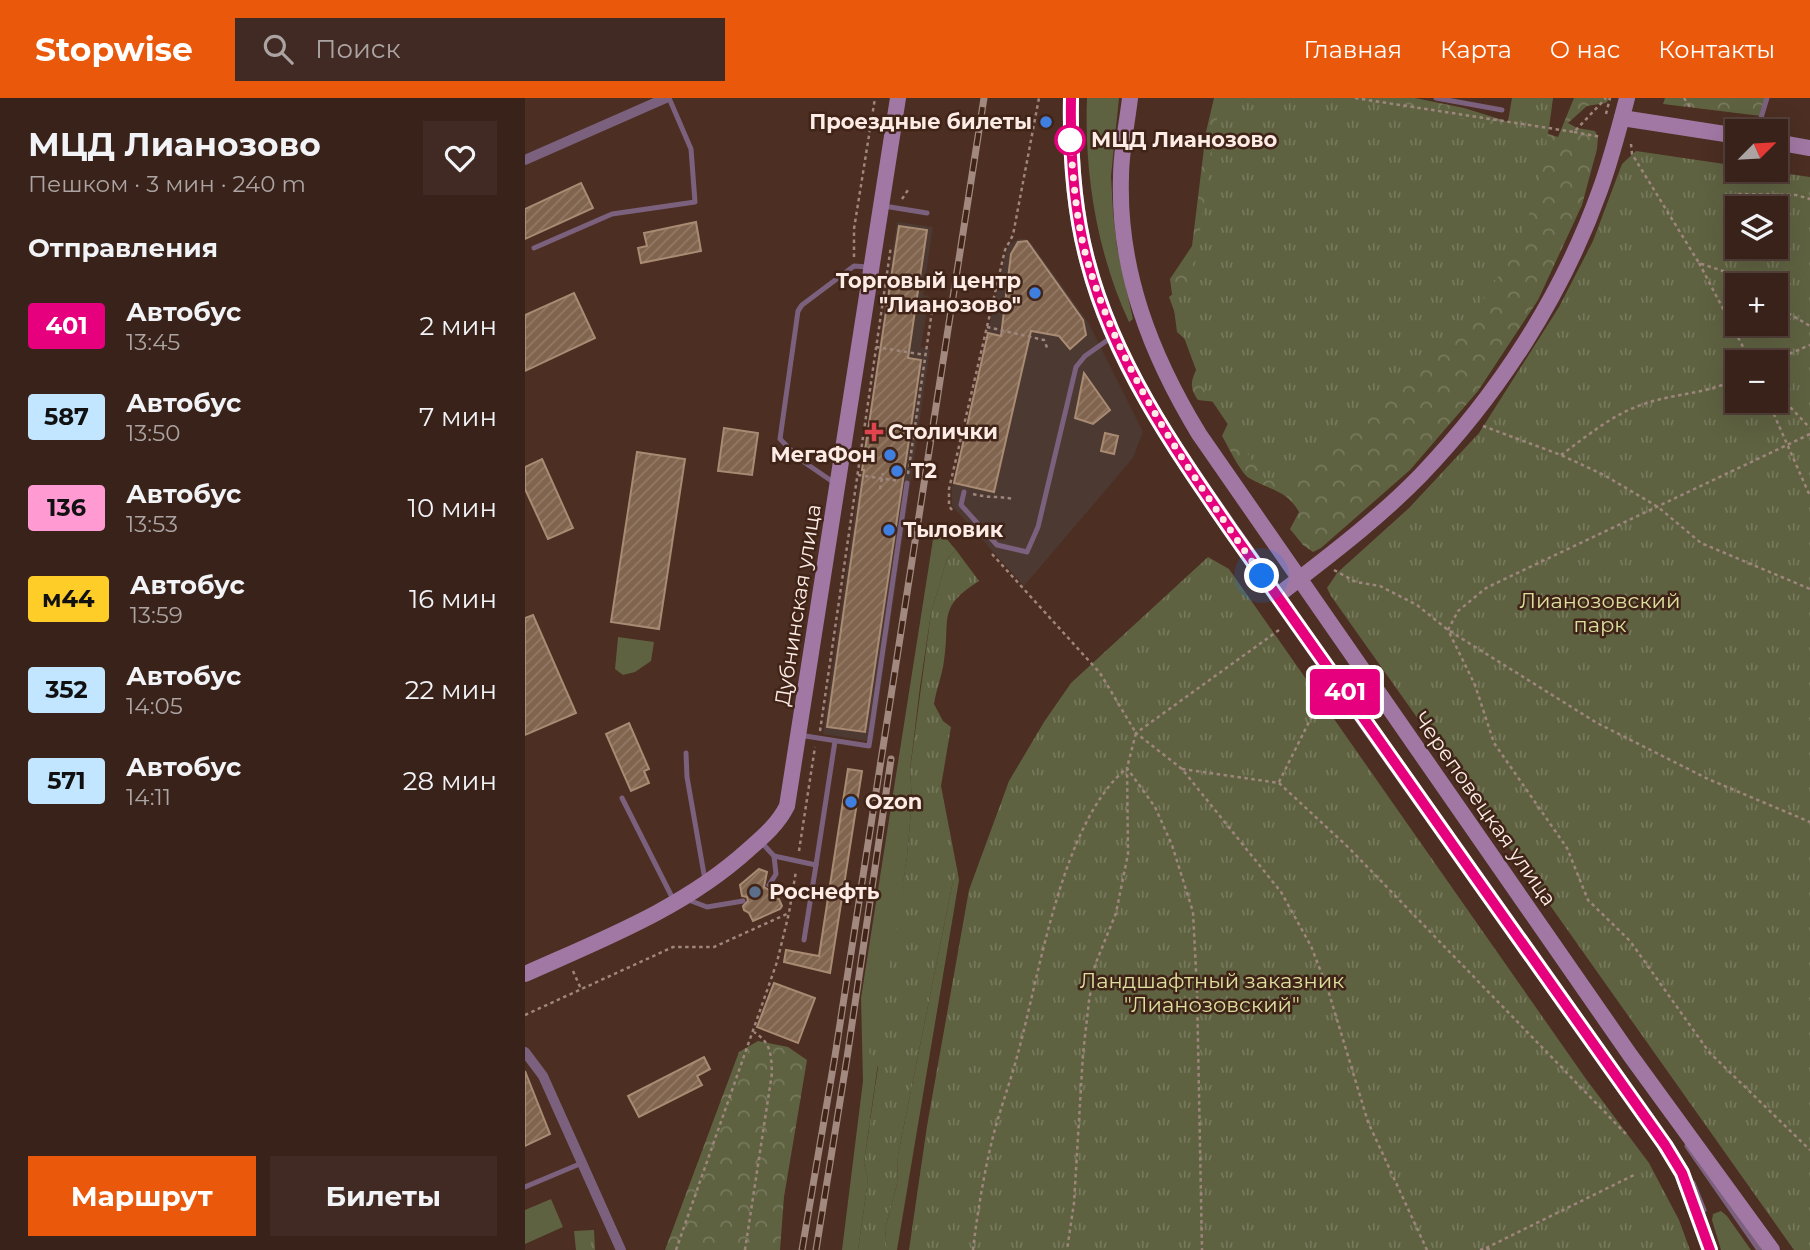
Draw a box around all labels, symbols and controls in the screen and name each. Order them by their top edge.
search box [235,18,725,81]
text: Stopwise [35,29,193,69]
icon: search [259,30,297,68]
text: Поиск [315,33,401,65]
text: Главная [1304,35,1402,64]
text: Карта [1440,35,1512,64]
text: О нас [1550,35,1620,64]
text: Контакты [1658,35,1775,64]
place label: Проездные билеты [809,109,1032,134]
marker: Проездные билеты [1038,114,1054,130]
north arrow [1725,119,1789,182]
map controls [1725,119,1788,413]
button: heart [423,121,497,195]
text: МЦД Лианозово [28,124,321,164]
marker: МЦД Лианозово [1055,125,1085,155]
place label: МЦД Лианозово [1091,127,1278,152]
text: Пешком · 3 мин · 240 m [28,170,306,198]
button: layers [1725,196,1788,259]
text: Отправления [28,232,218,264]
place label: Торговый центр "Лианозово" [836,268,1021,317]
button: + [1725,273,1788,336]
marker: Торговый центр "Лианозово" [1027,285,1043,301]
text: Автобус [126,296,241,328]
text: 2 мин [419,310,497,342]
text: 401 [45,311,88,340]
text: 13:45 [126,328,180,356]
button: − [1725,350,1788,413]
text: Автобус [126,387,241,419]
text: 7 мин [419,401,497,433]
text: 587 [44,402,89,431]
text: 13:50 [126,419,180,447]
place label: Столички [888,419,998,444]
marker: Столички [866,424,882,440]
place label: МегаФон [771,442,876,467]
marker: МегаФон [882,447,898,463]
place label: T2 [911,458,937,483]
marker: T2 [889,463,905,479]
text: Автобус [126,478,241,510]
text: 10 мин [408,492,497,524]
text: 136 [47,493,86,522]
street label: Дубнинская улица [769,502,826,708]
text: 13:53 [126,510,178,538]
place label: Тыловик [903,517,1004,542]
marker: Тыловик [881,522,897,538]
your location [1244,558,1279,593]
text: Автобус [130,569,245,601]
text: 16 мин [409,583,497,615]
text: м44 [42,584,95,613]
park label: Лианозовский парк [1520,588,1680,637]
text: 13:59 [130,601,183,629]
text: Автобус [126,660,241,692]
line badge: 401 [1305,669,1385,715]
text: 22 мин [405,674,497,706]
text: 352 [45,675,88,704]
text: 401 [1324,677,1366,706]
text: 14:05 [126,692,183,720]
street label: Череповецкая улица [1409,707,1562,911]
text: Автобус [126,751,241,783]
text: 28 мин [403,765,497,797]
text: 571 [47,766,86,795]
text: 14:11 [126,783,171,811]
place label: Ozon [865,789,922,814]
marker: Ozon [843,794,859,810]
place label: Роснефть [769,879,880,904]
marker: Роснефть [747,884,763,900]
park label: Ландшафтный заказник "Лианозовский" [1080,968,1344,1017]
button: Маршрут [28,1156,256,1236]
button: Билеты [270,1156,497,1236]

